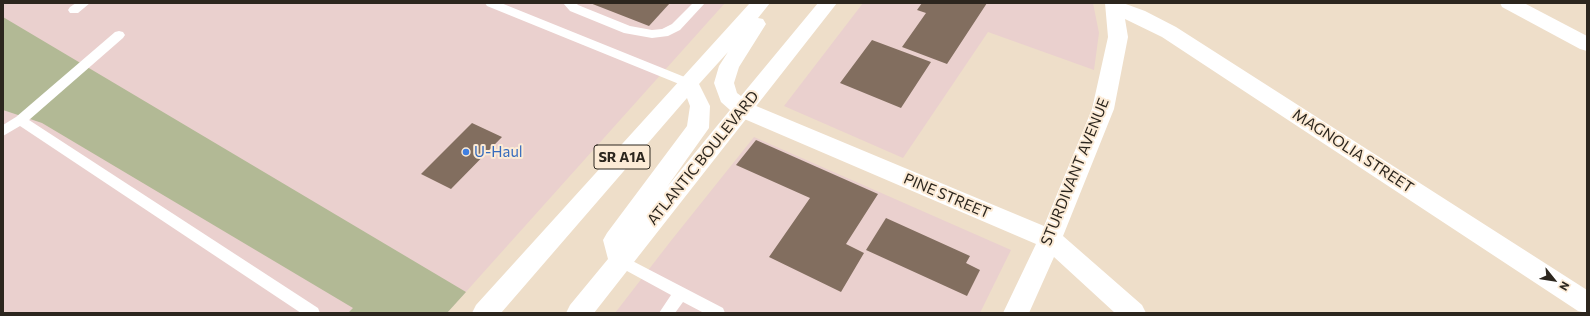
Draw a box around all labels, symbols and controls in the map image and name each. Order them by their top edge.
street label: ATLANTIC BOULEVARD [643,87,763,229]
street label: STURDIVANT AVENUE [1037,96,1113,248]
street label: MAGNOLIA STREET [1289,105,1417,197]
place label: U-Haul [474,143,523,161]
road number: SR A1A [594,145,650,169]
marker: U-Haul [461,147,471,157]
street label: PINE STREET [901,170,993,222]
north arrow [1534,260,1574,300]
text: N [1557,279,1573,293]

